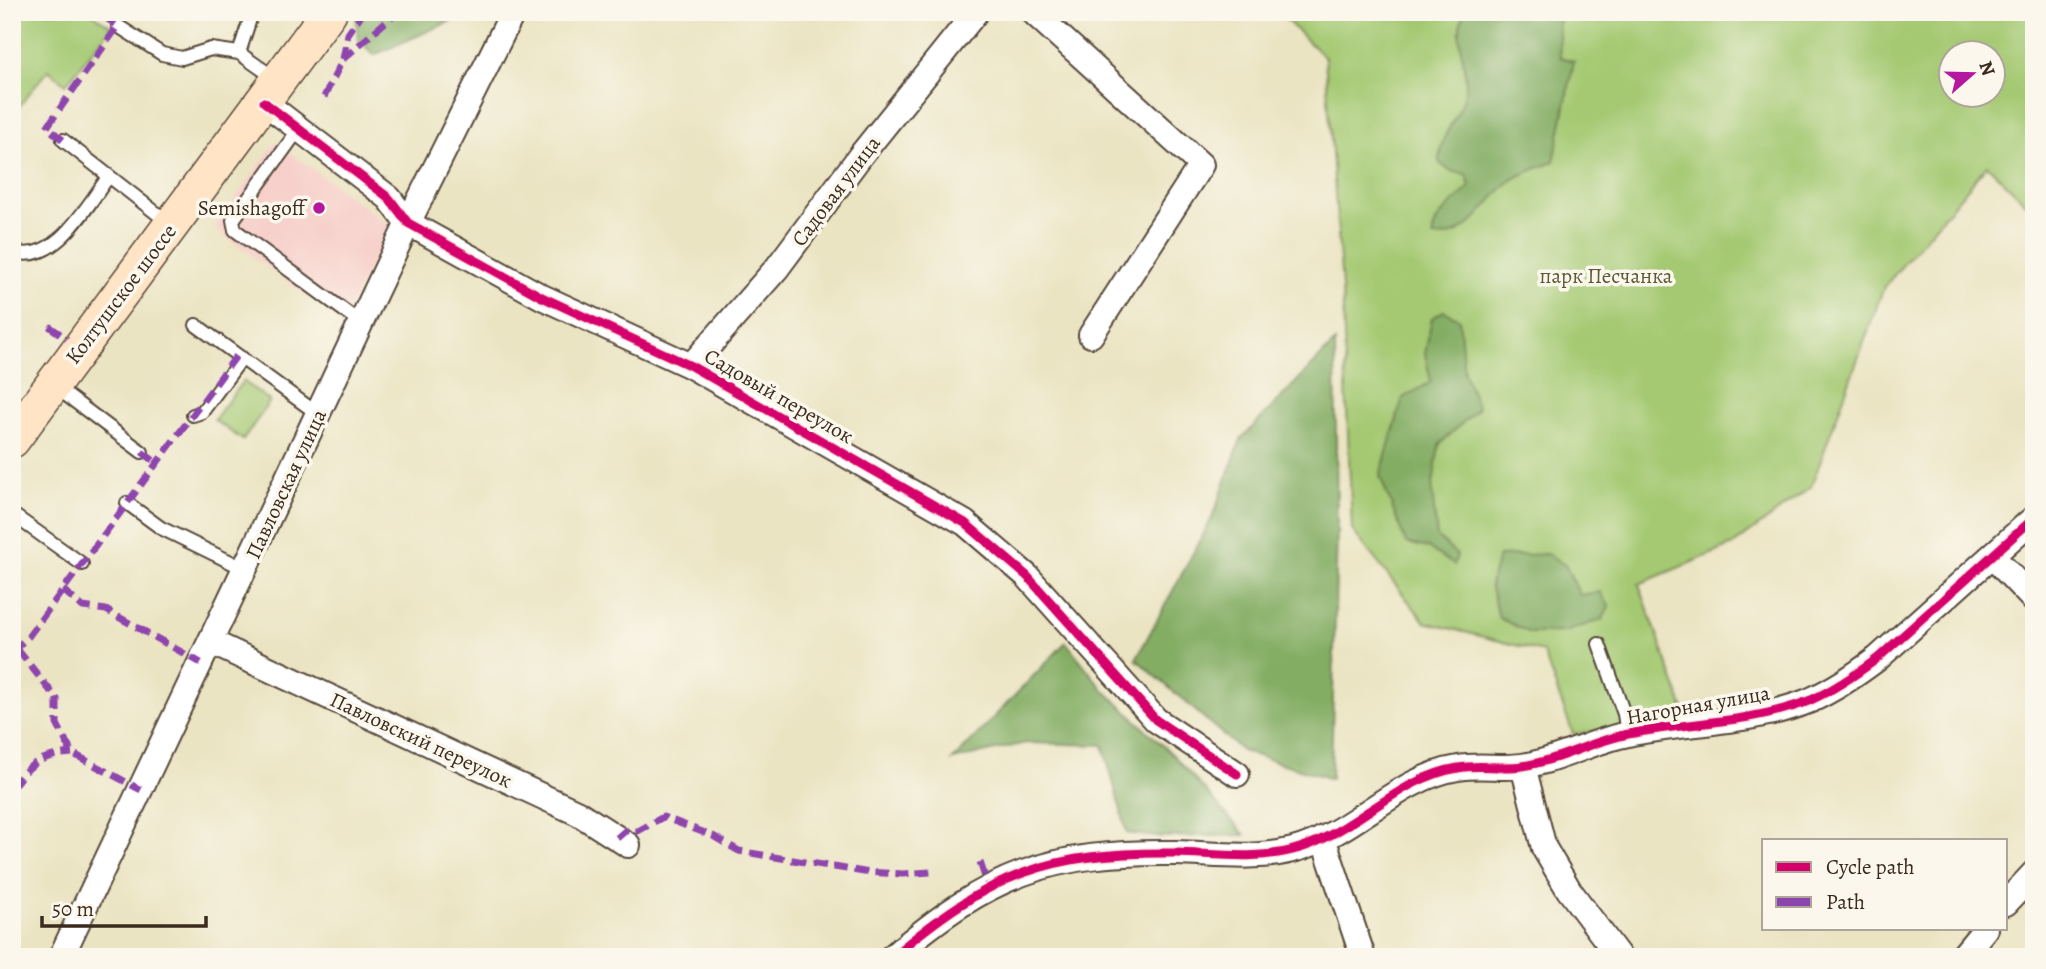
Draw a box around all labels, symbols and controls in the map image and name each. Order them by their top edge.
north arrow [1938,38,2008,108]
text: N [1972,58,2002,80]
street label: Садовая улица [785,130,887,252]
place label: Semishagoff [198,194,308,222]
marker: Semishagoff [311,200,327,216]
street label: Колтушское шоссе [59,218,183,370]
park label: парк Песчанка [1540,262,1673,290]
street label: Садовый переулок [699,342,859,450]
street label: Павловская улица [239,404,333,563]
street label: Нагорная улица [1624,679,1772,731]
street label: Павловский переулок [326,686,517,794]
legend [1762,839,2008,930]
text: Cycle path [1826,853,1915,881]
scale bar [42,885,206,929]
text: Path [1826,888,1865,916]
text: 50 m [52,895,94,923]

